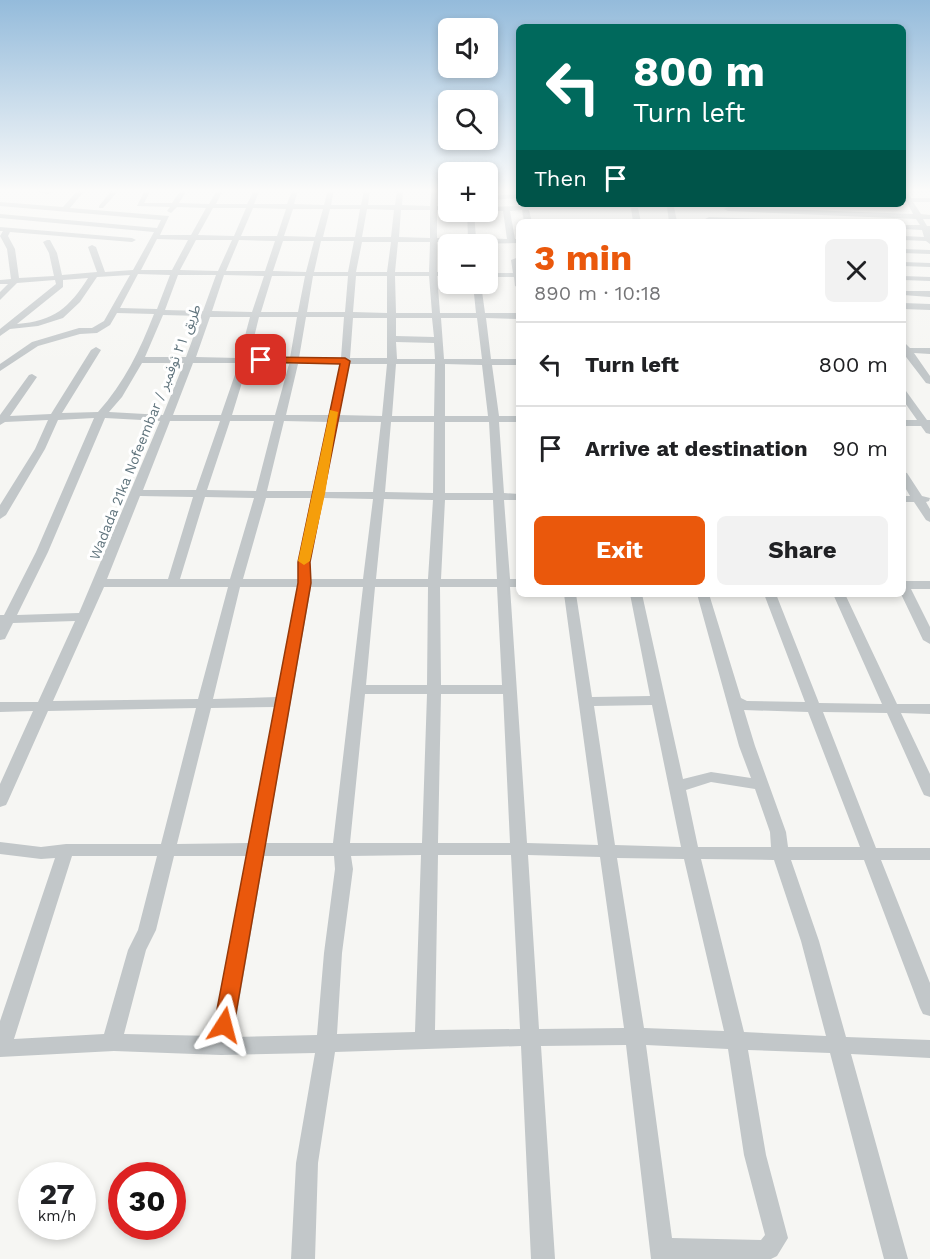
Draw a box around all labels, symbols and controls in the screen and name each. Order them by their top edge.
map controls [438,18,498,294]
button: sound [438,18,498,78]
text: 800 m [633,47,765,96]
icon: left [534,48,612,126]
button: search [438,90,498,150]
text: Turn left [633,97,745,129]
button: + [438,162,498,222]
icon: arrive [599,162,632,195]
text: Then [534,166,587,191]
button: − [438,234,498,294]
text: 3 min [534,237,632,279]
button: close [825,239,888,302]
text: 890 m · 10:18 [534,281,661,305]
street label: Wadada 21ka Nofeembar / طريق ٢١ نوفمبر [86,302,206,563]
pin [235,334,286,385]
icon: arrive [244,343,277,376]
icon: left [534,348,567,381]
text: Turn left [585,352,679,377]
text: 800 m [819,352,888,377]
icon: arrive [534,432,567,465]
text: Arrive at destination [585,436,808,461]
text: 90 m [832,436,888,461]
button: Exit [534,516,705,585]
button: Share [717,516,888,585]
position arrow [192,993,256,1057]
speed limit sign: 30 [108,1162,186,1240]
text: 27 [39,1176,75,1211]
text: km/h [38,1207,76,1225]

